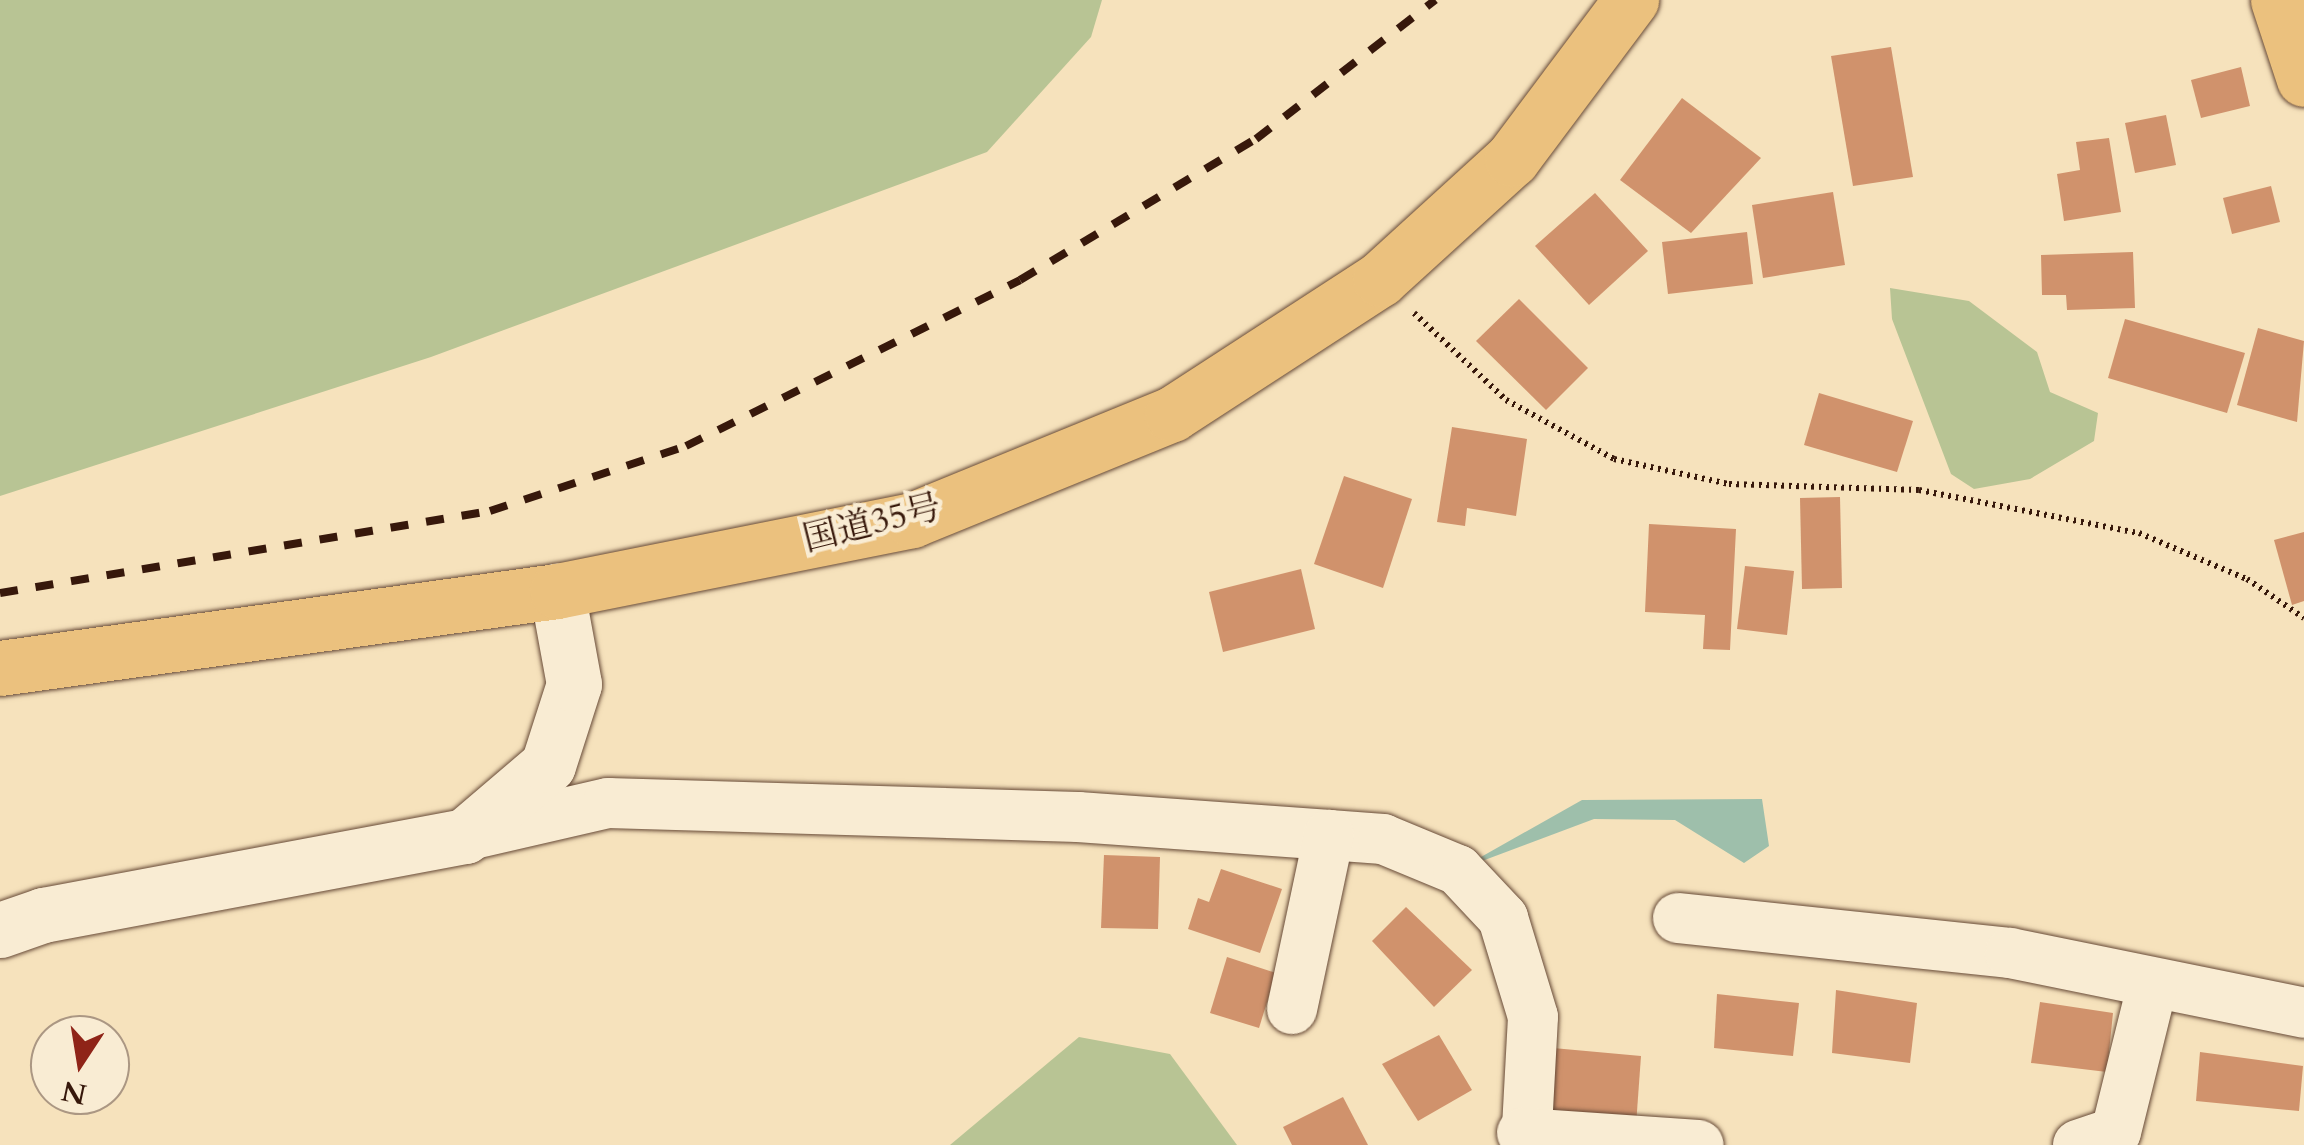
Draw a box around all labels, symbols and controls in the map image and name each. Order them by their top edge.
street label: 国道35号 [799,486,945,560]
north arrow [30,1015,130,1115]
text: N [58,1071,90,1114]

